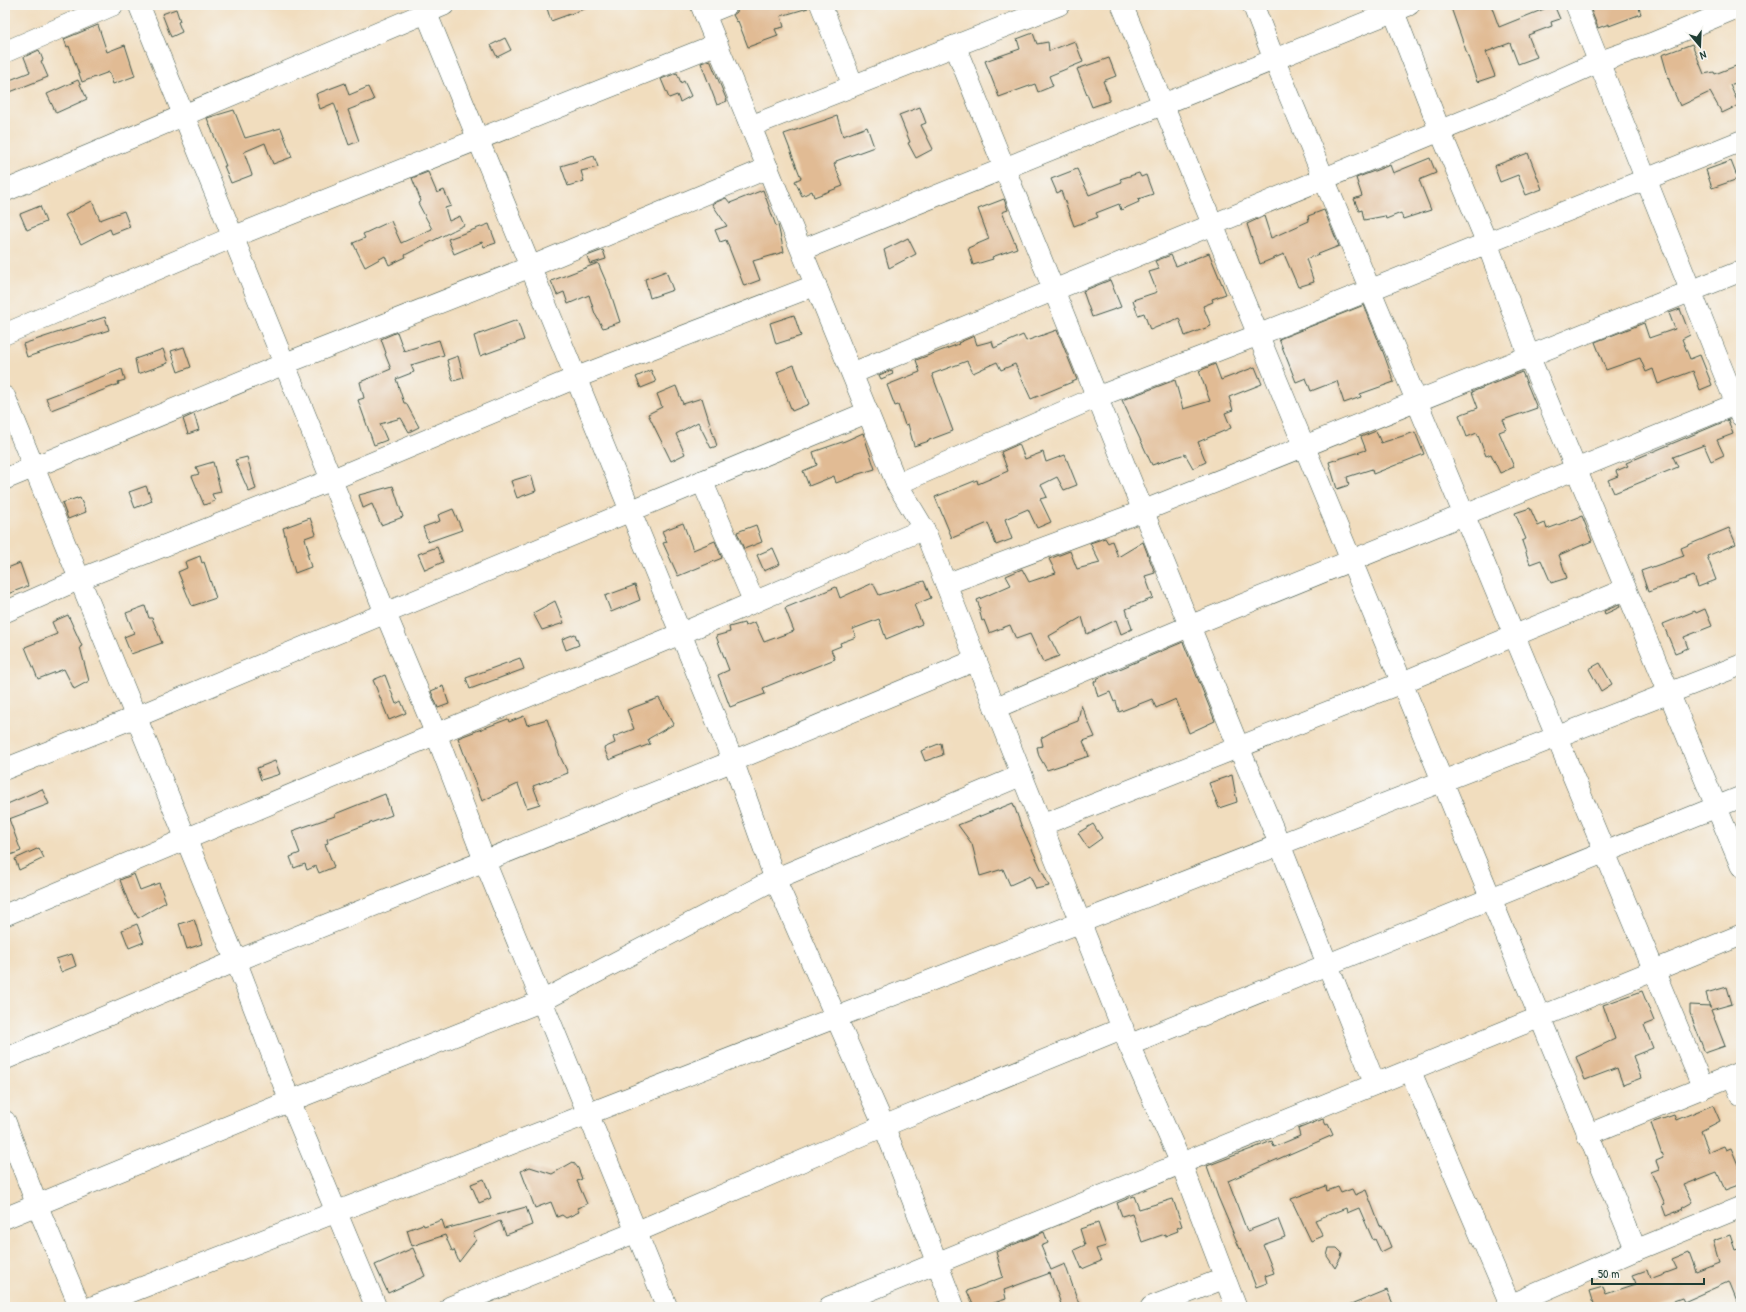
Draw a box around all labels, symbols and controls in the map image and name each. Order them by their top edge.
north arrow [1680,26,1720,66]
text: N [1698,48,1708,63]
scale bar [1592,1260,1704,1286]
text: 50 m [1598,1265,1619,1282]

